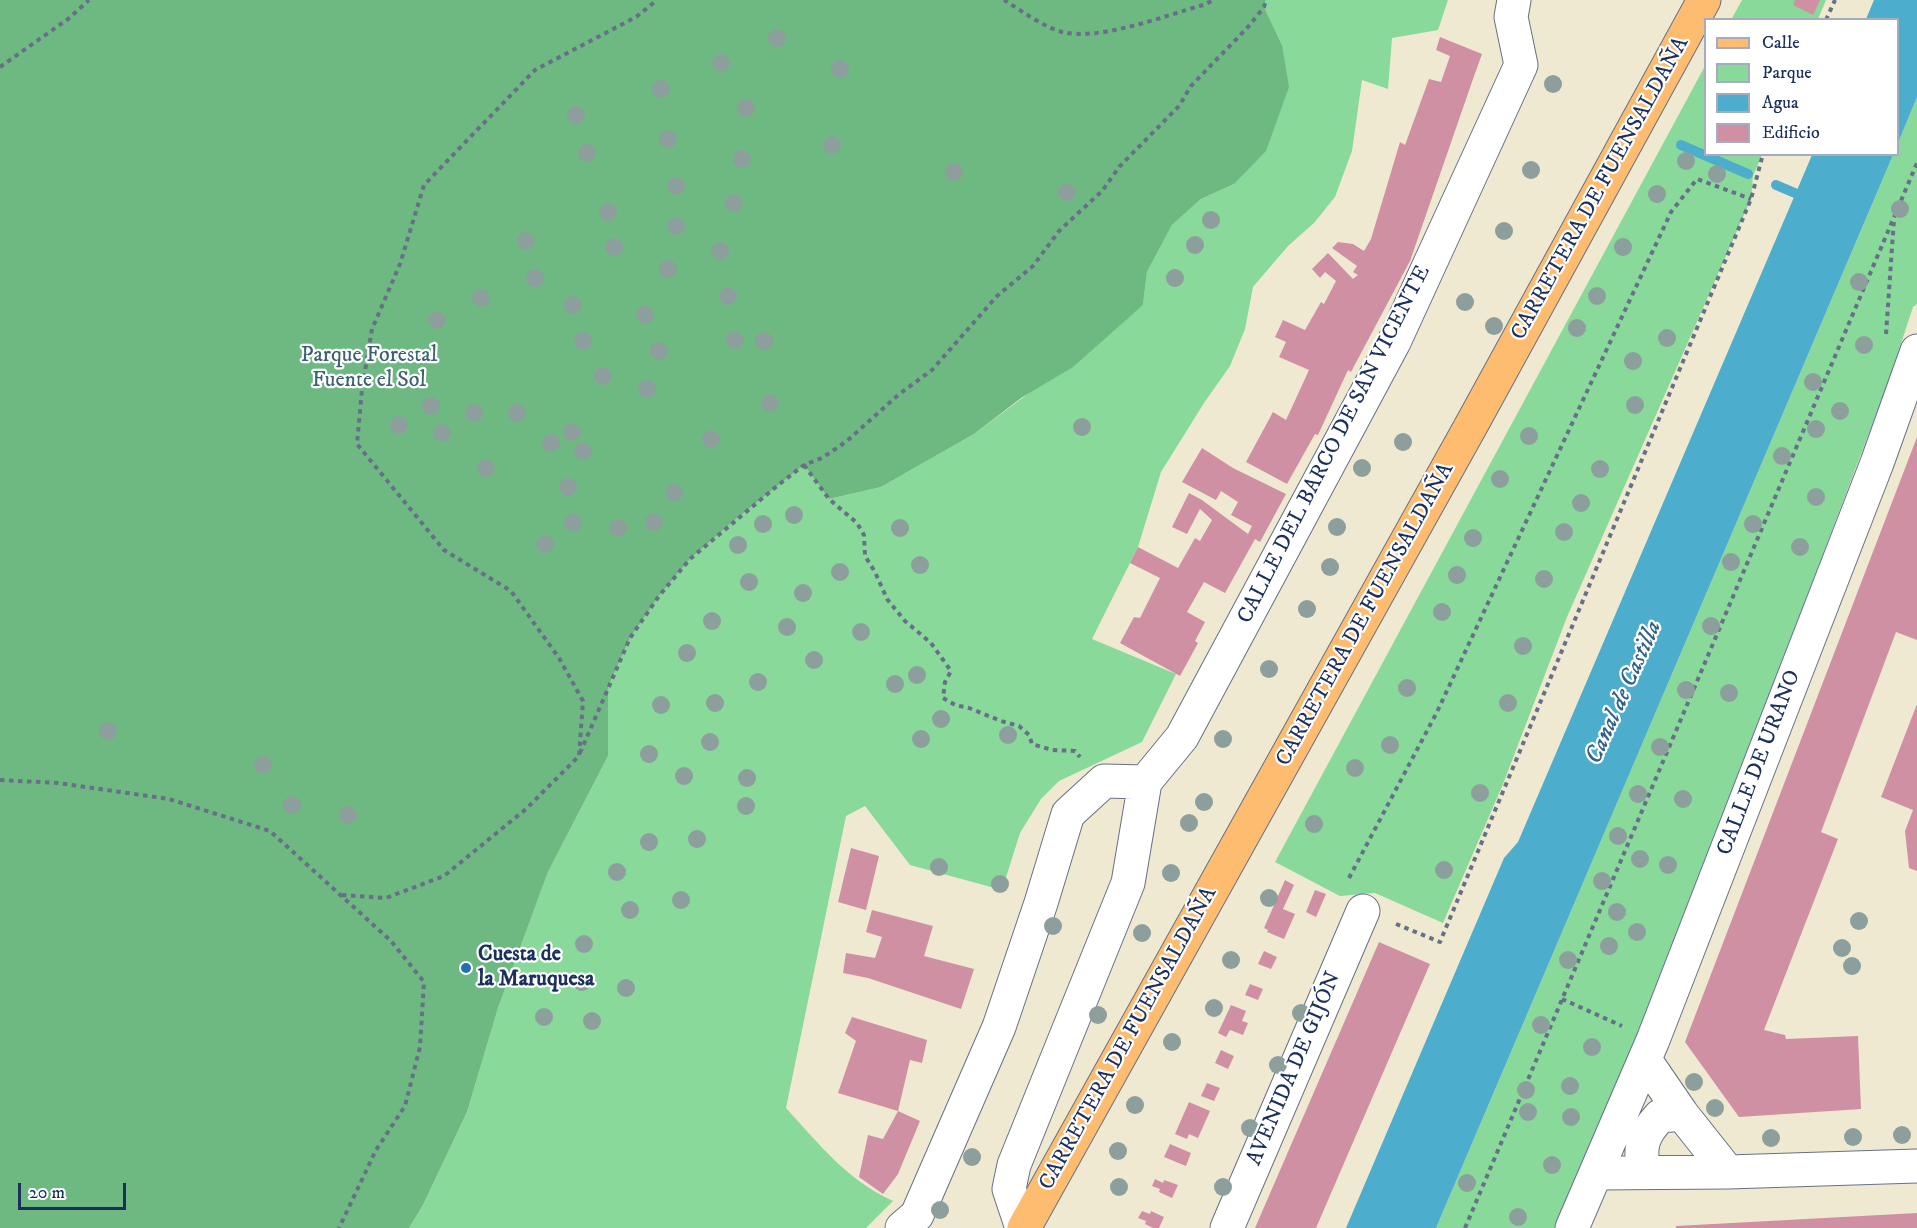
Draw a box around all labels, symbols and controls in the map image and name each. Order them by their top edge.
legend [1704,18,1899,156]
text: Calle [1762,32,1800,54]
street label: CARRETERA DE FUENSALDAÑA [1506,33,1696,345]
text: Parque [1762,62,1812,84]
text: Agua [1762,92,1799,114]
text: Edificio [1762,122,1820,144]
street label: CALLE DEL BARCO DE SAN VICENTE [1233,262,1437,628]
park label: Parque Forestal Fuente el Sol [301,343,437,394]
street label: CARRETERA DE FUENSALDAÑA [1271,459,1461,771]
water label: Canal de Castilla [1581,617,1669,769]
street label: CALLE DE URANO [1713,667,1807,859]
street label: CARRETERA DE FUENSALDAÑA [1034,883,1224,1195]
place label: Cuesta de la Maruquesa [478,942,594,993]
marker: Cuesta de la Maruquesa [459,961,473,975]
street label: AVENIDA DE GIJÓN [1242,968,1348,1170]
scale bar [21,1171,129,1209]
text: 20 m [29,1182,65,1204]

